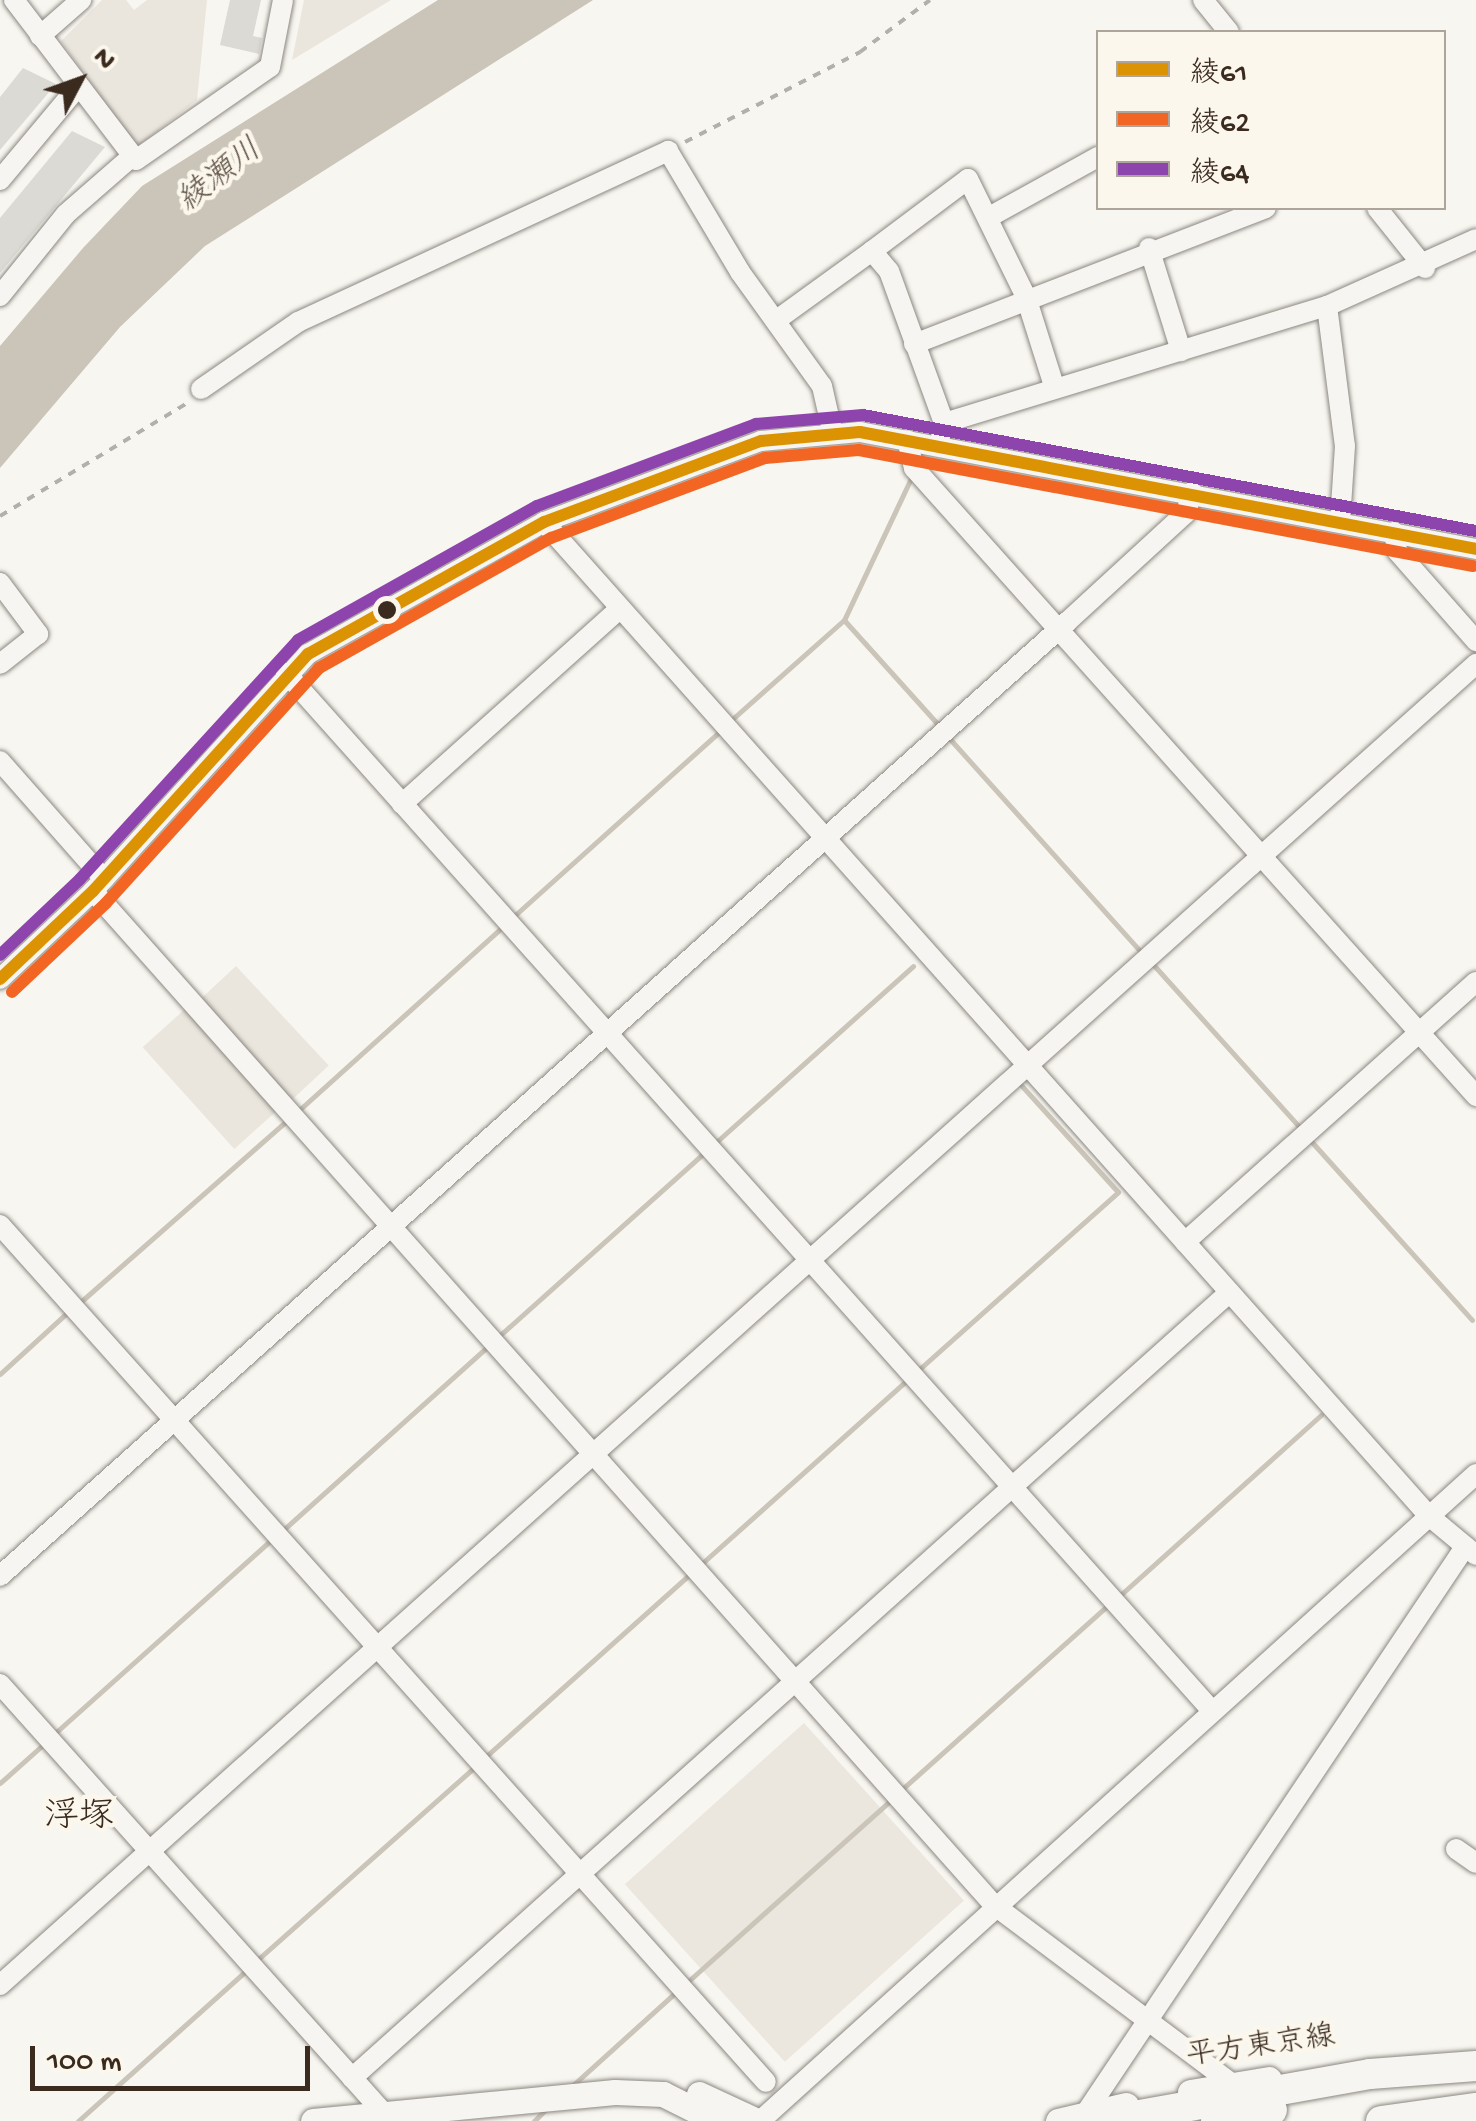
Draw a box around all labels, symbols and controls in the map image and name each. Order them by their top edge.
north arrow [30,30,130,130]
legend [1096,30,1446,210]
text: N [85,42,121,78]
text: 綾61 [1190,58,1247,93]
text: 綾62 [1190,108,1250,143]
water label: 綾瀬川 [171,132,271,222]
text: 綾64 [1190,158,1249,193]
unlabelled marker [377,600,397,620]
district label: 浮塚 [44,1798,114,1840]
street label: 平方東京線 [1184,2021,1338,2077]
scale bar [35,2026,315,2088]
text: 100 m [47,2046,122,2081]

